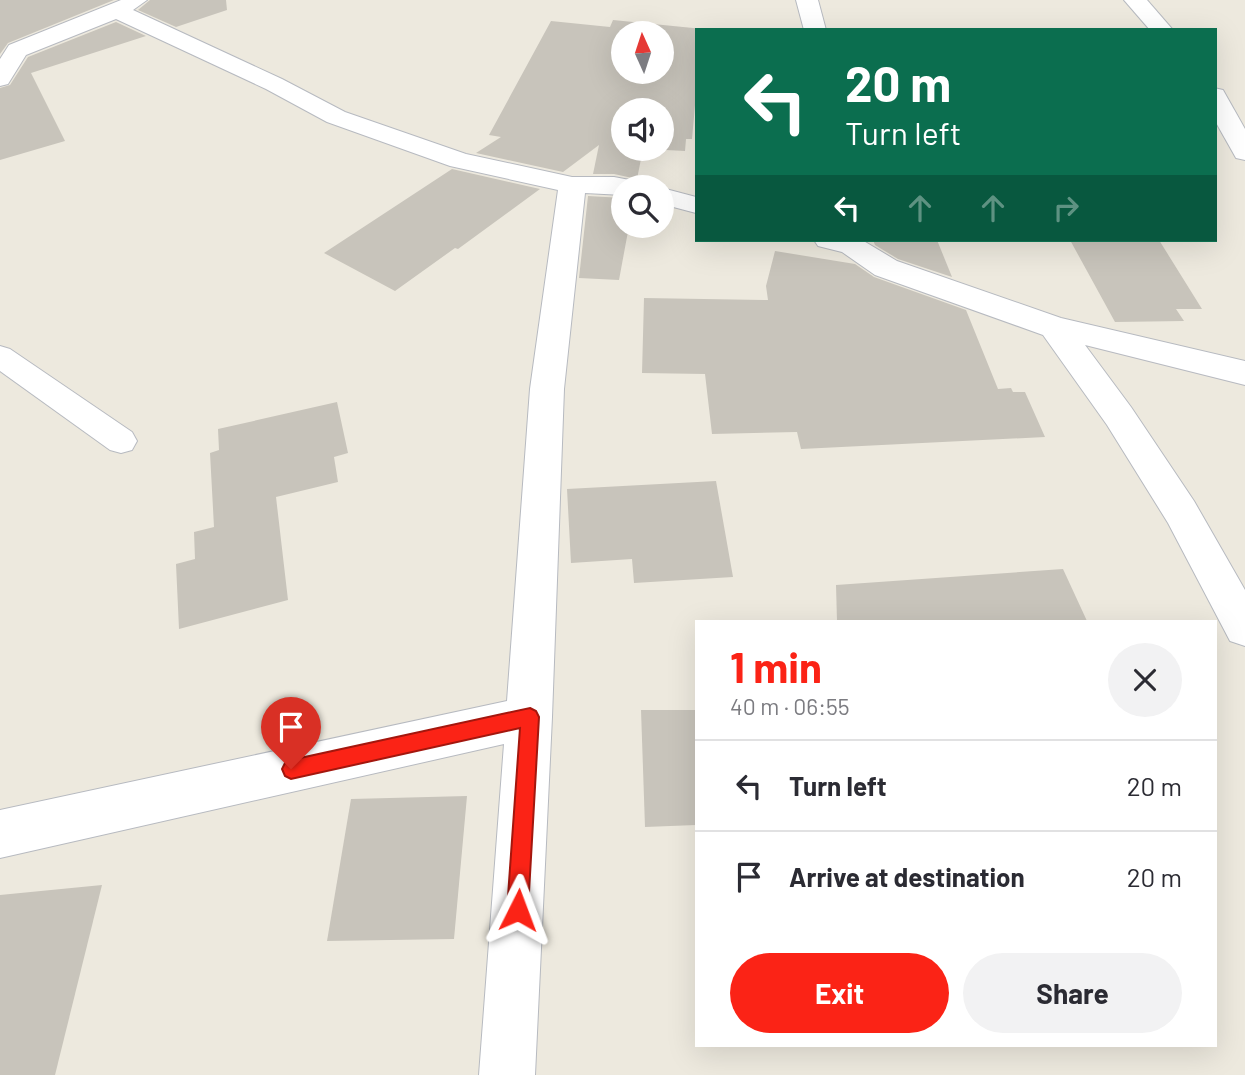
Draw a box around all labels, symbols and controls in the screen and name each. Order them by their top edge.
north arrow [611,21,674,84]
map controls [611,21,674,238]
text: 20 m [845,53,951,112]
icon: left [730,56,821,147]
button: sound [611,98,674,161]
text: Turn left [845,113,962,151]
button: search [611,175,674,238]
icon: left [828,189,866,227]
icon: ahead [901,189,939,227]
icon: ahead [974,189,1012,227]
icon: right [1047,189,1085,227]
text: 1 min [730,641,822,691]
button: close [1108,643,1182,717]
text: 40 m · 06:55 [730,692,850,720]
pin [261,697,321,769]
icon: arrive [272,708,310,746]
icon: left [730,767,768,805]
text: Turn left [789,770,887,801]
text: 20 m [1127,770,1182,801]
icon: arrive [730,858,768,896]
text: Arrive at destination [789,861,1025,892]
text: 20 m [1127,861,1182,892]
position arrow [481,873,555,947]
button: Exit [730,953,949,1033]
button: Share [963,953,1182,1033]

